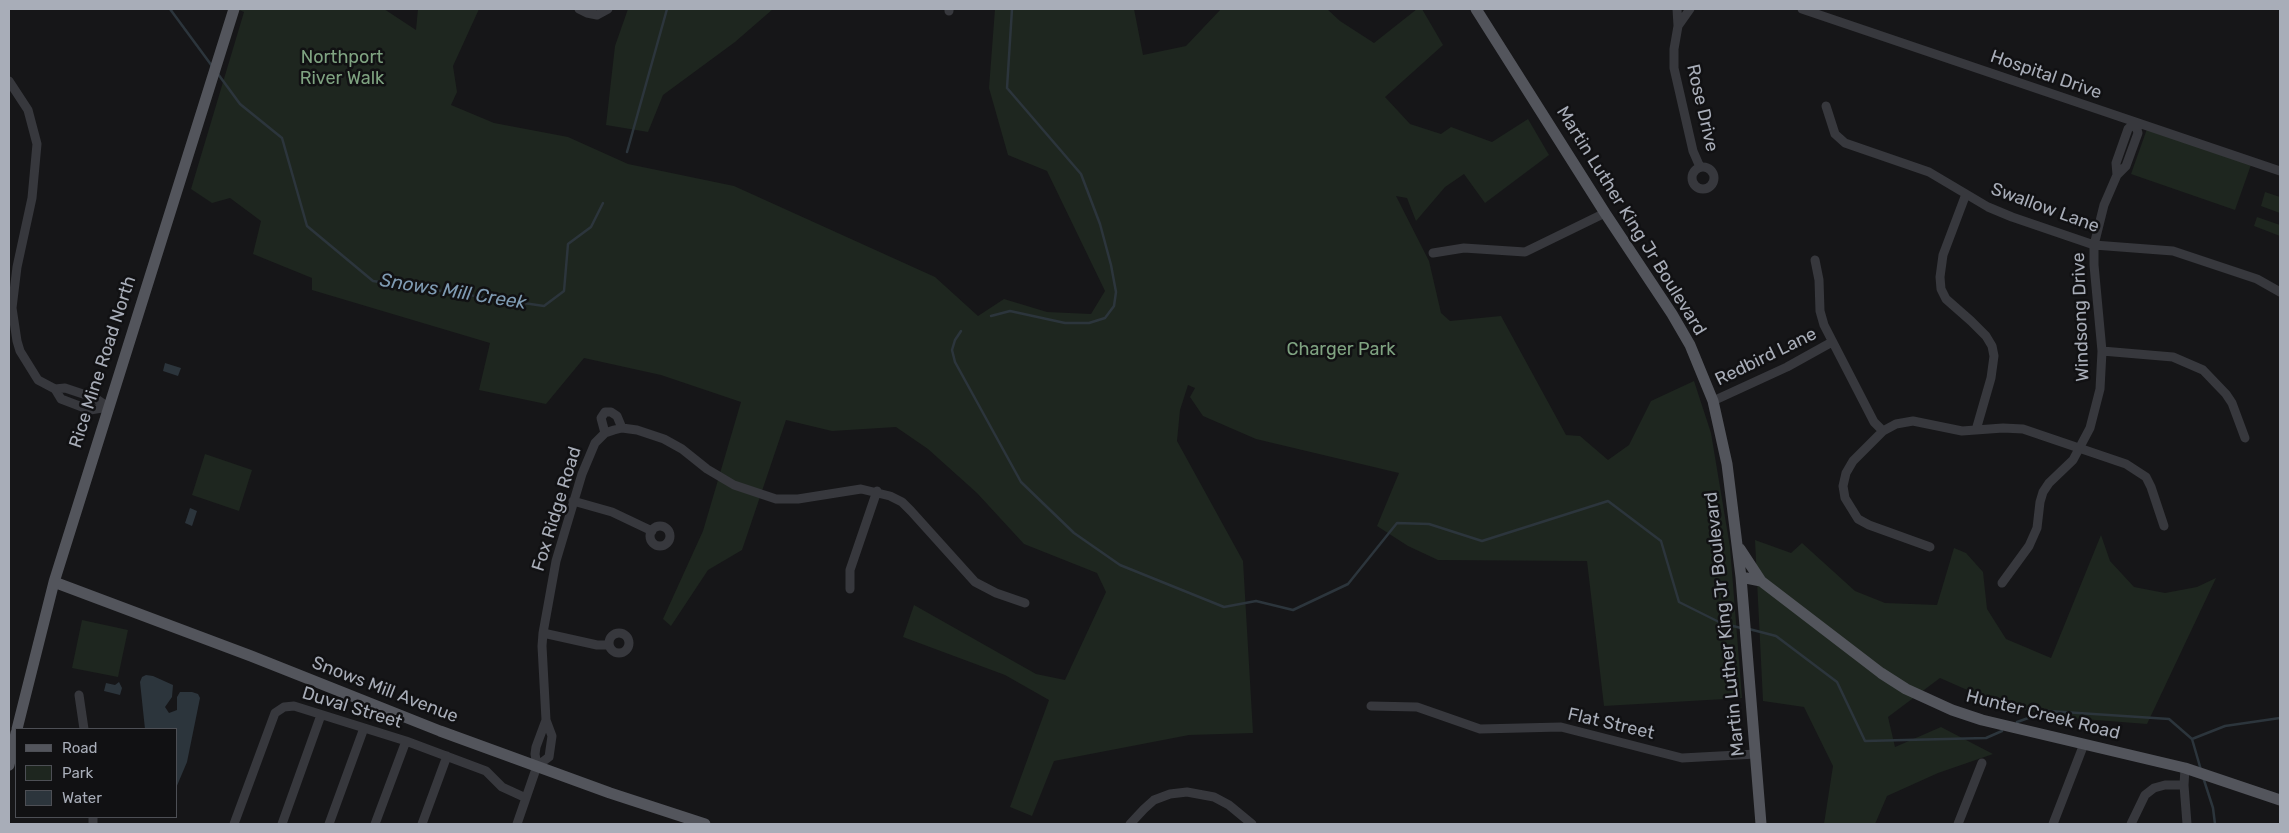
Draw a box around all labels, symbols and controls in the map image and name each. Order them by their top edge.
street label: Hospital Drive [1987,46,2105,104]
park label: Northport River Walk [300,47,384,90]
street label: Rose Drive [1681,62,1723,154]
street label: Martin Luther King Jr Boulevard [1551,103,1711,339]
street label: Swallow Lane [1988,178,2102,238]
street label: Windsong Drive [2068,252,2094,382]
water label: Snows Mill Creek [378,269,528,315]
street label: Rice Mine Road North [65,273,141,451]
street label: Redbird Lane [1712,323,1820,391]
park label: Charger Park [1286,339,1396,361]
street label: Fox Ridge Road [528,444,586,574]
street label: Martin Luther King Jr Boulevard [1700,491,1750,757]
street label: Snows Mill Avenue [309,652,461,728]
street label: Duval Street [299,683,405,733]
street label: Hunter Creek Road [1964,685,2122,745]
street label: Flat Street [1566,704,1656,744]
legend [15,728,178,818]
text: Road [62,739,98,757]
text: Park [62,764,93,782]
text: Water [62,789,102,807]

